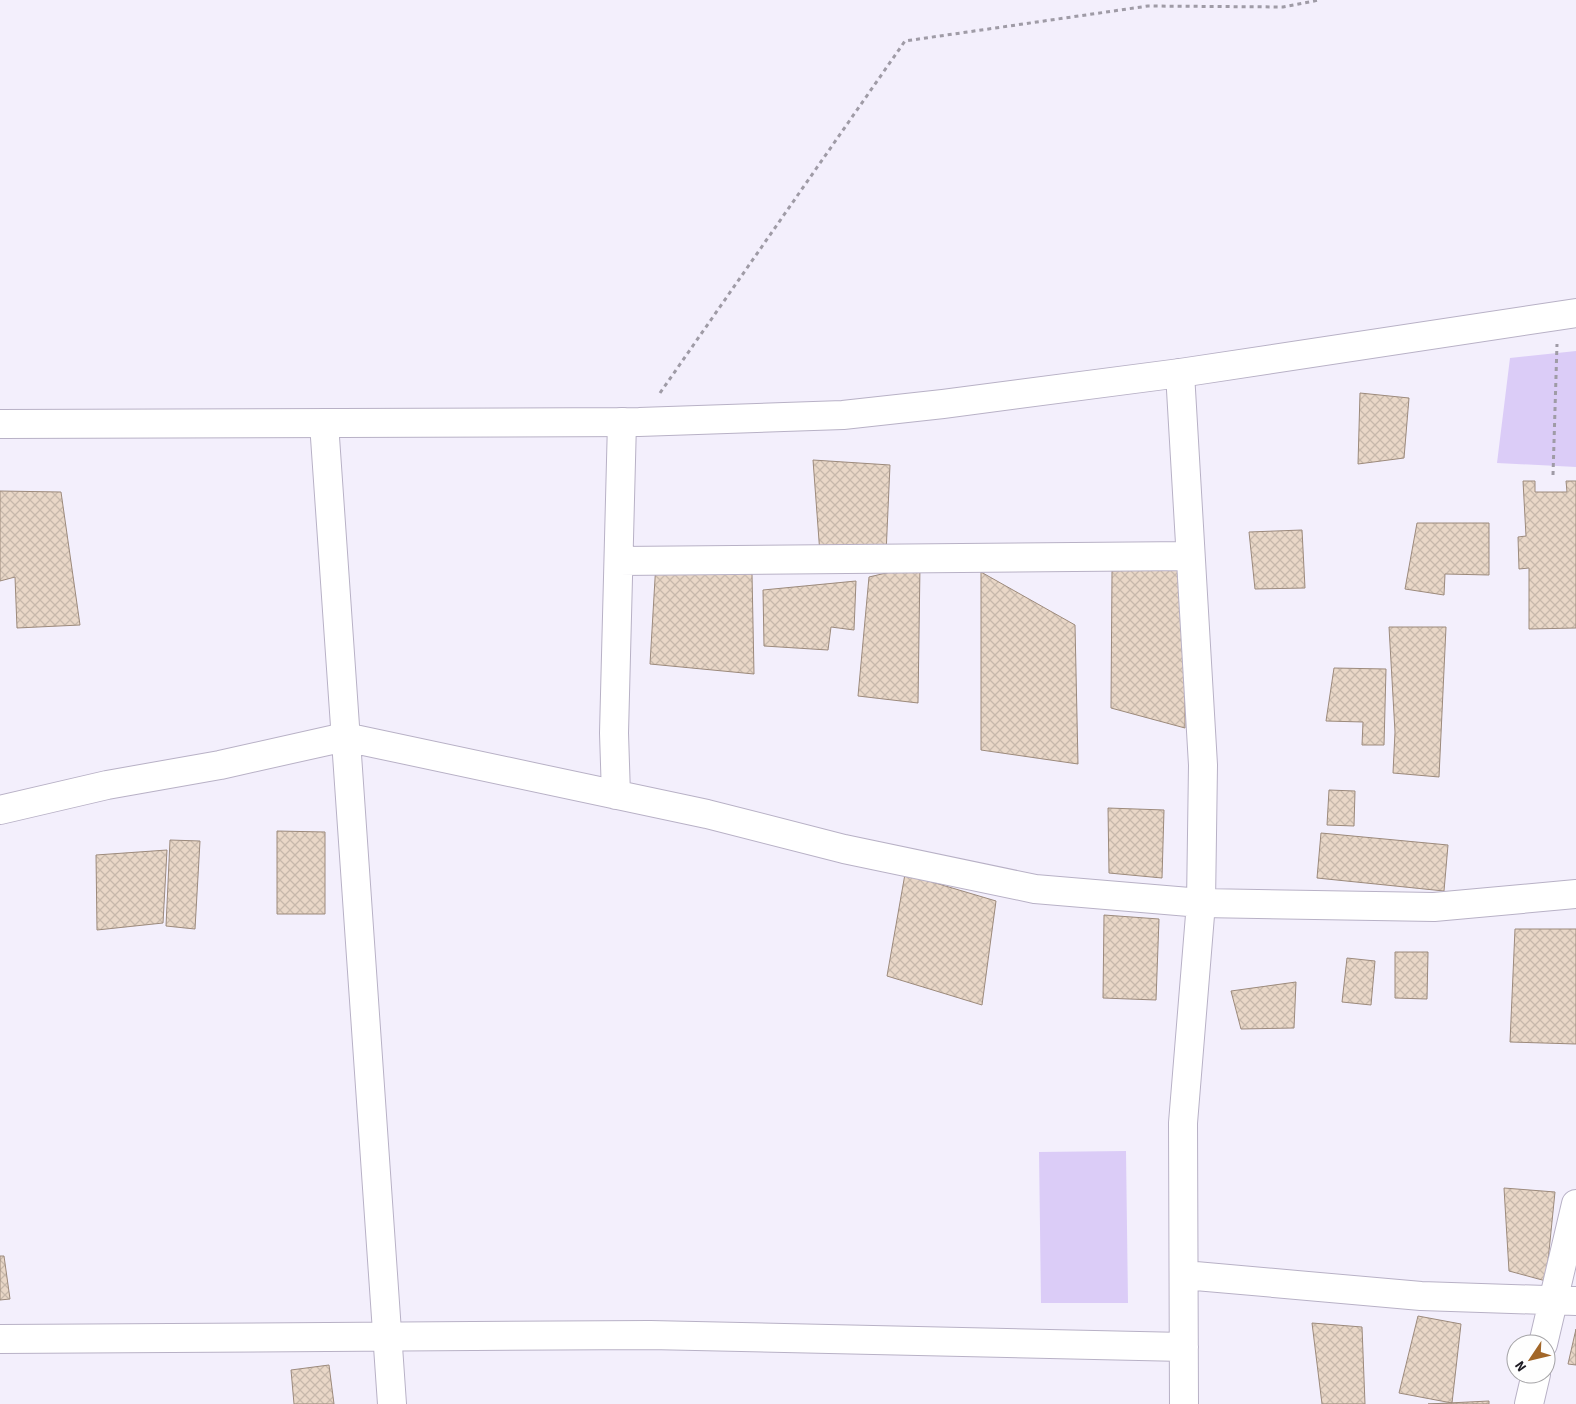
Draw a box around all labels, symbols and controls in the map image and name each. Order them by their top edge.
north arrow [1506,1334,1556,1384]
text: N [1510,1356,1532,1375]

